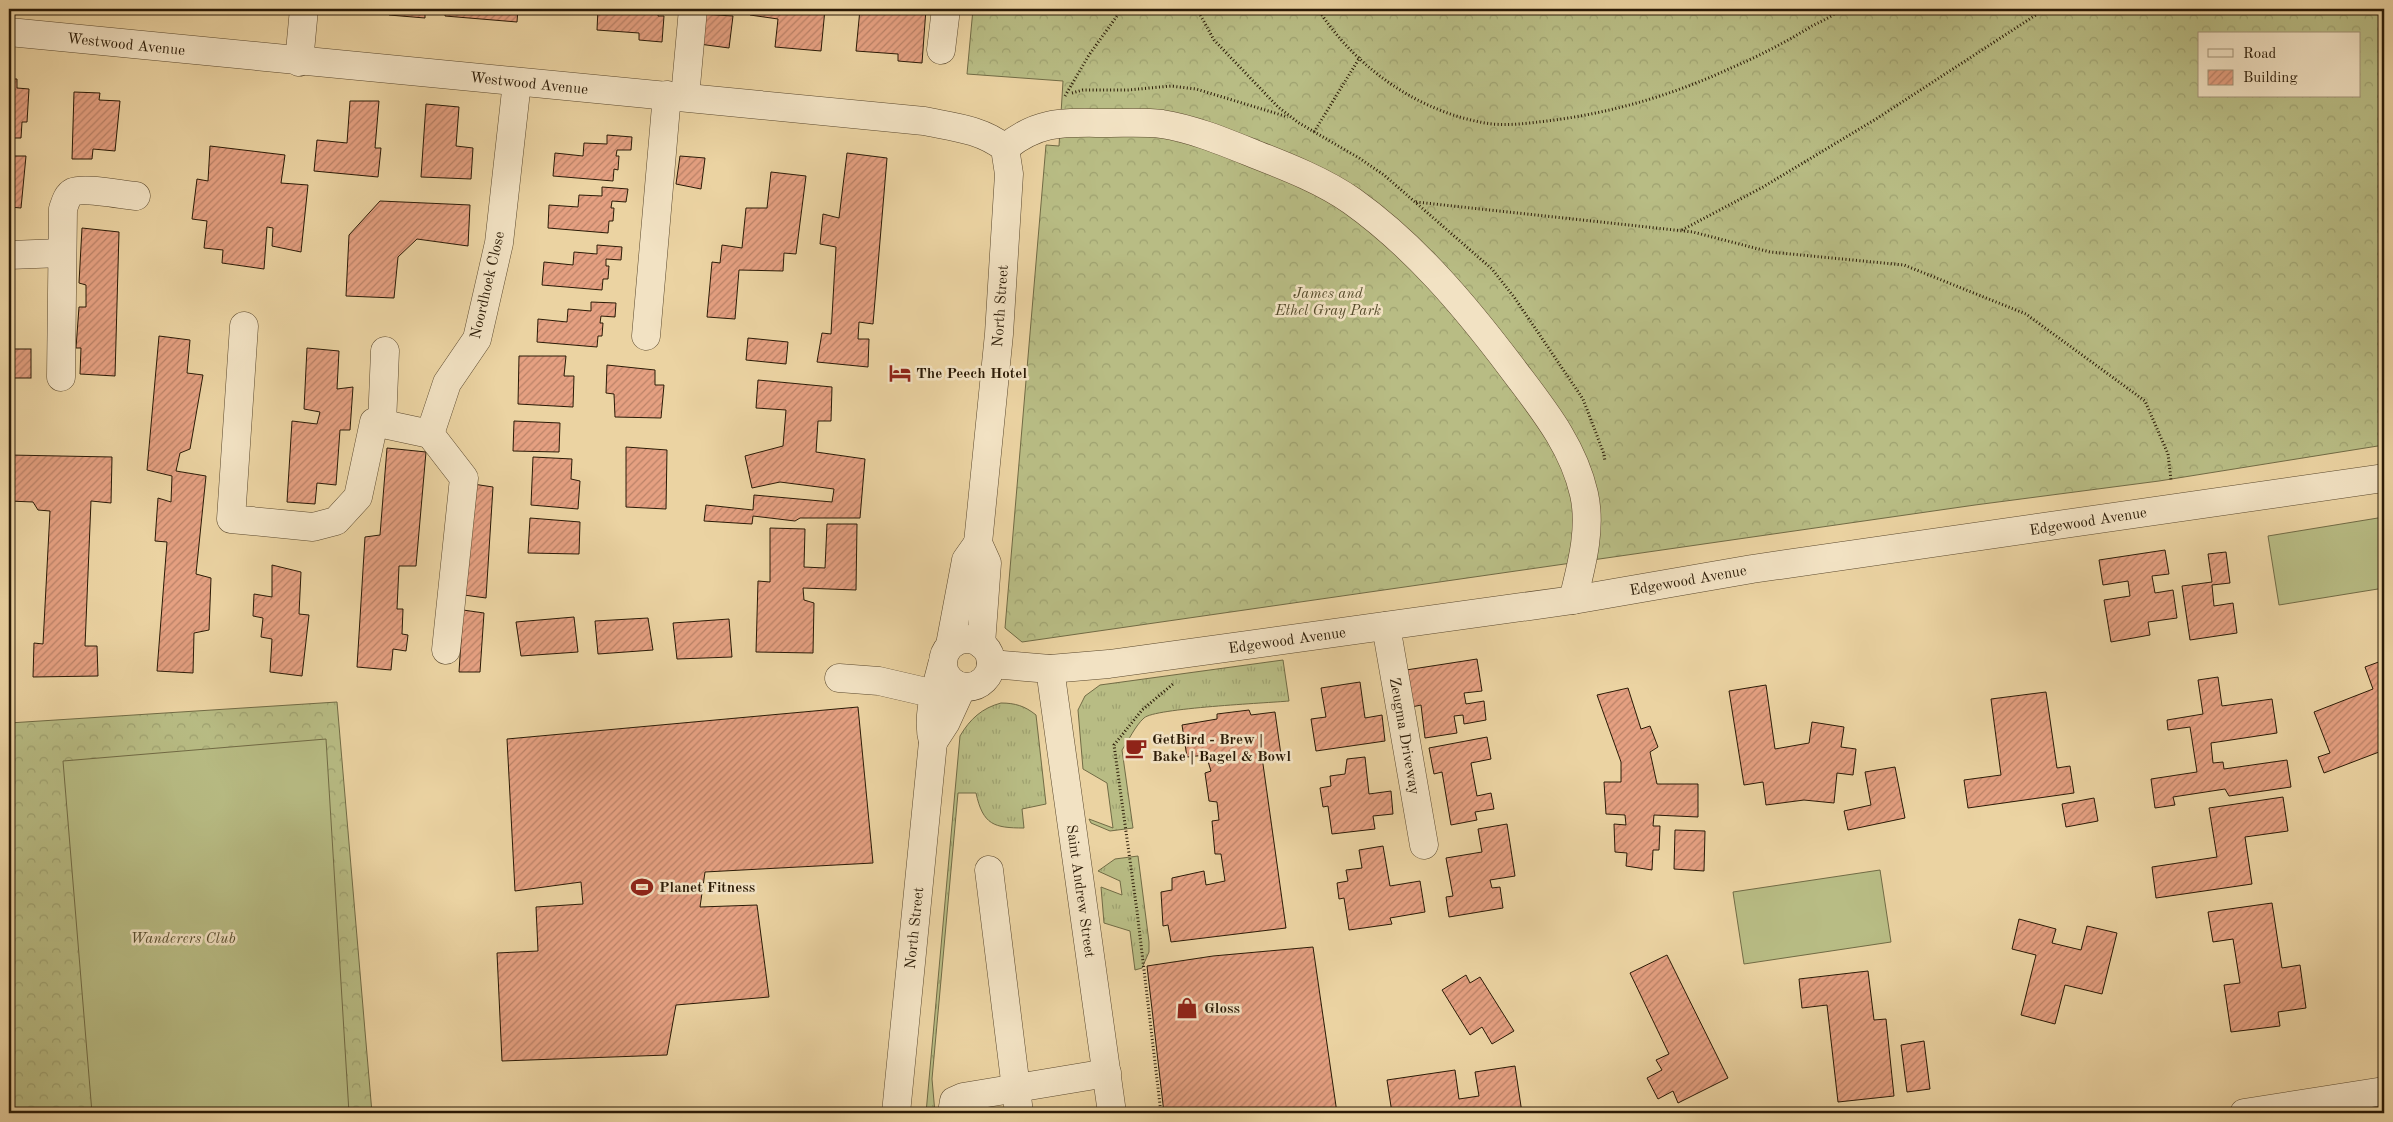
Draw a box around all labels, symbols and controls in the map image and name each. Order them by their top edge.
street label: Westwood Avenue [66,32,186,59]
legend [2198,32,2360,98]
text: Road [2243,47,2277,62]
street label: Westwood Avenue [469,71,589,98]
text: Building [2243,71,2298,86]
street label: Noordhoek Close [469,230,508,341]
street label: North Street [991,264,1012,348]
park label: James and Ethel Gray Park [1274,287,1381,319]
hotel icon: The Peech Hotel [887,360,913,386]
place label: The Peech Hotel [916,367,1027,382]
street label: Edgewood Avenue [2028,506,2148,539]
street label: Edgewood Avenue [1629,564,1748,599]
street label: Edgewood Avenue [1227,626,1347,657]
street label: Zeugma Driveway [1386,677,1421,796]
place label: GetBird - Brew | Bake | Bagel & Bowl [1152,733,1291,765]
cafe icon: GetBird - Brew | Bake | Bagel & Bowl [1123,735,1149,761]
street label: Saint Andrew Street [1063,824,1096,959]
sports icon: Planet Fitness [629,874,655,900]
place label: Planet Fitness [659,881,755,896]
street label: North Street [904,886,927,970]
park label: Wanderers Club [130,932,236,947]
shop icon: Gloss [1174,995,1200,1021]
place label: Gloss [1204,1002,1240,1017]

